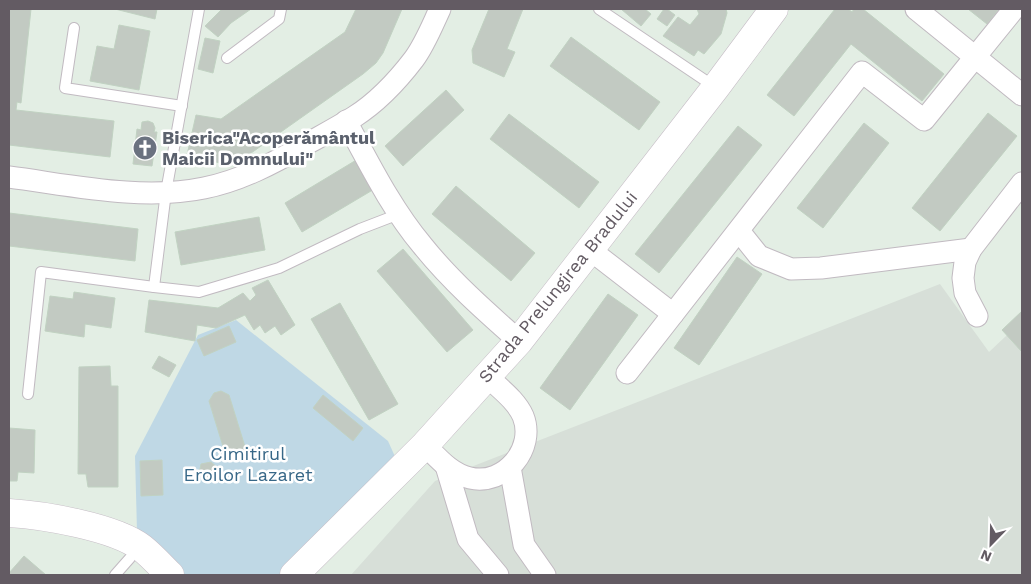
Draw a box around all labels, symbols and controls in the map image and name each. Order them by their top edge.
place label: Biserica"Acoperământul Maicii Domnului" [162,127,375,169]
church icon: Biserica"Acoperământul Maicii Domnului" [132,135,158,161]
street label: Strada Prelungirea Bradului [474,187,641,387]
park label: Cimitirul Eroilor Lazaret [184,443,313,485]
north arrow [966,519,1016,569]
text: N [978,547,994,565]

